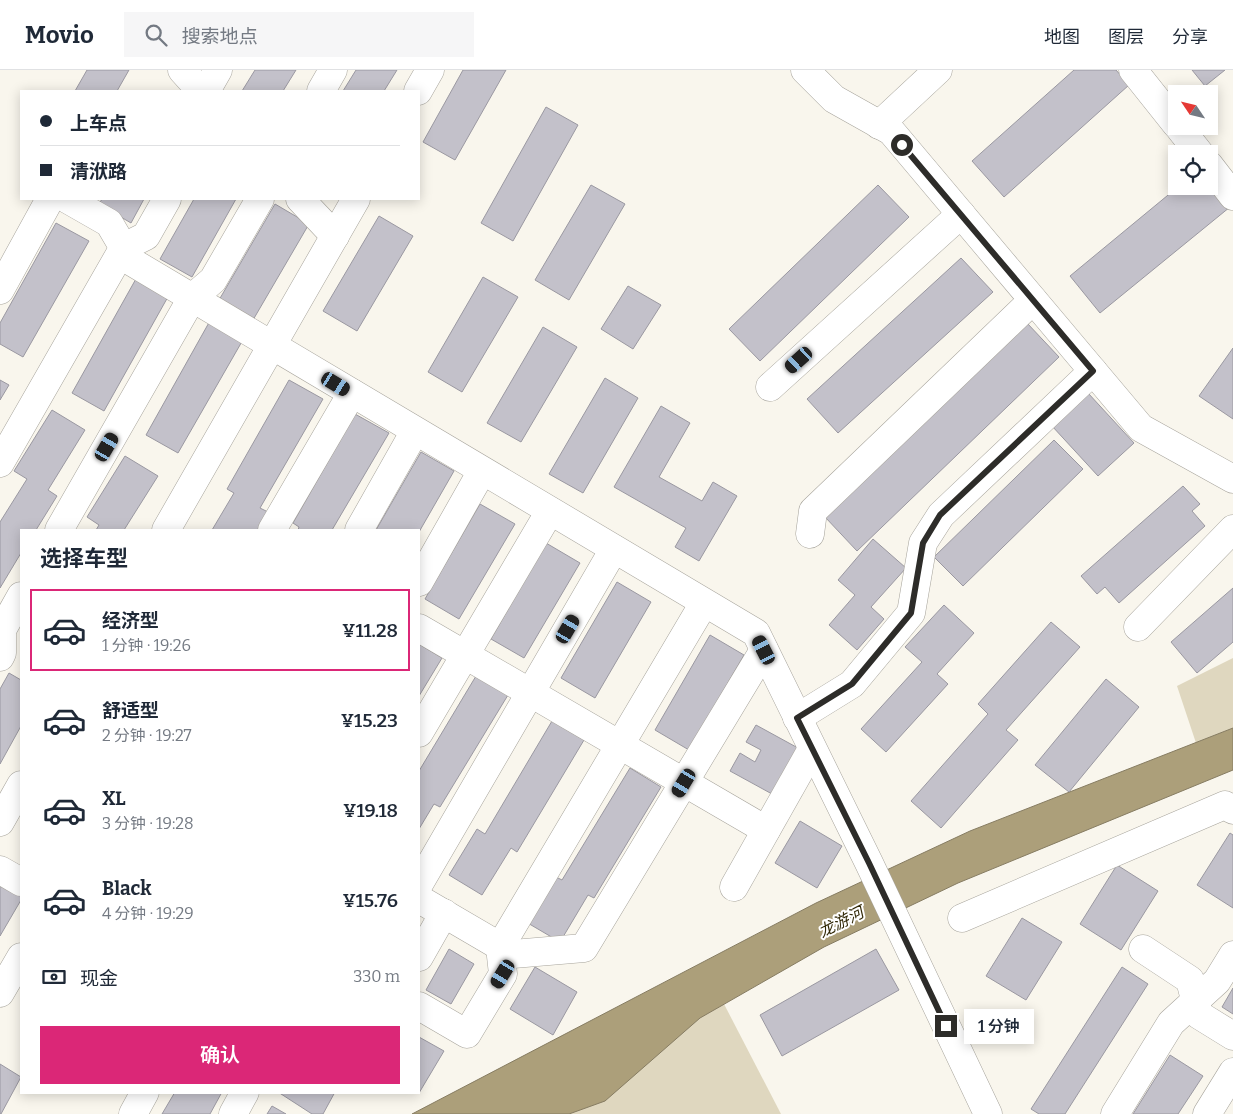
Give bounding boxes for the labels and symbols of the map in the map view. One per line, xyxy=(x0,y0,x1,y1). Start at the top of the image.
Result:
north arrow xyxy=(1168,85,1218,135)
route start xyxy=(891,134,913,156)
car xyxy=(782,344,815,376)
car xyxy=(319,370,352,398)
car xyxy=(93,430,120,464)
car xyxy=(554,612,581,646)
car xyxy=(750,633,777,667)
car xyxy=(669,766,698,800)
water label: 龙游河 xyxy=(815,901,869,941)
car xyxy=(488,957,517,991)
callout: 1 分钟 xyxy=(964,1008,1034,1044)
route end xyxy=(935,1015,957,1037)

